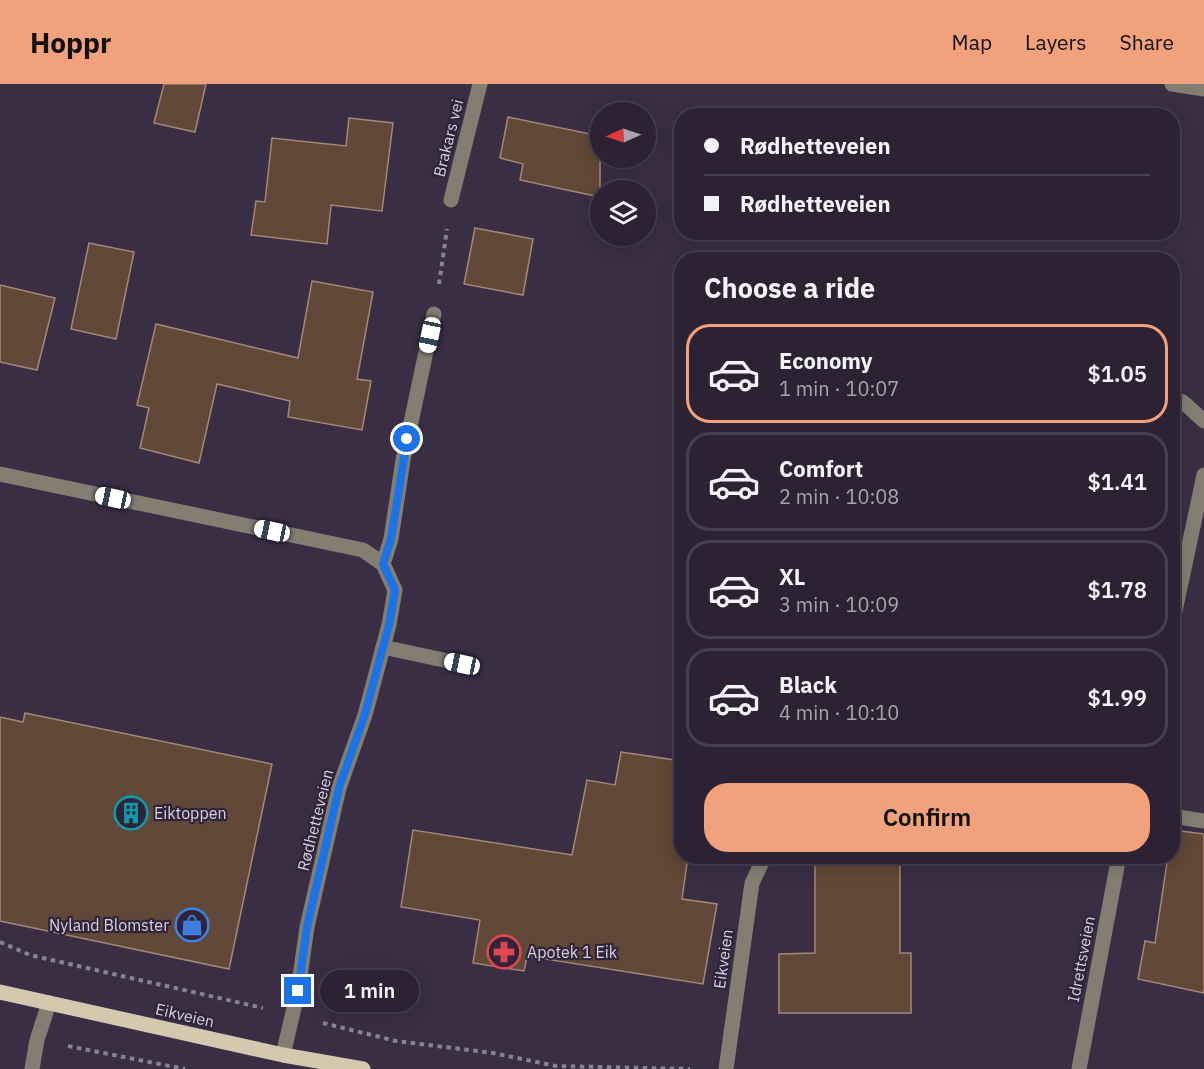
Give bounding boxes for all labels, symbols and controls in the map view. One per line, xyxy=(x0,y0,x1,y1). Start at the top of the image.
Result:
text: Hoppr xyxy=(30,24,111,61)
text: Map xyxy=(952,28,992,56)
text: Layers xyxy=(1025,28,1087,56)
text: Share xyxy=(1120,28,1174,56)
street label: Brakars vei xyxy=(429,97,467,179)
north arrow xyxy=(590,102,656,168)
map controls xyxy=(590,102,656,246)
text: Rødhetteveien xyxy=(740,131,891,160)
button: layers xyxy=(590,180,656,246)
text: Rødhetteveien xyxy=(740,189,891,218)
text: Choose a ride xyxy=(704,270,875,305)
car xyxy=(417,316,443,354)
text: Economy xyxy=(779,346,873,375)
icon: car xyxy=(707,347,761,401)
text: $1.05 xyxy=(1088,359,1147,388)
text: 1 min · 10:07 xyxy=(779,375,899,402)
route start xyxy=(393,425,420,452)
text: Comfort xyxy=(779,454,863,483)
icon: car xyxy=(707,455,761,509)
text: $1.41 xyxy=(1088,467,1147,496)
text: 2 min · 10:08 xyxy=(779,483,899,510)
car xyxy=(94,485,132,511)
car xyxy=(253,518,291,544)
text: XL xyxy=(779,562,805,591)
icon: car xyxy=(707,563,761,617)
text: $1.78 xyxy=(1088,575,1147,604)
text: 3 min · 10:09 xyxy=(779,591,899,618)
car xyxy=(443,651,481,677)
text: Black xyxy=(779,670,837,699)
icon: car xyxy=(707,671,761,725)
text: $1.99 xyxy=(1088,683,1147,712)
text: 4 min · 10:10 xyxy=(779,699,899,726)
street label: Rødhetteveien xyxy=(293,767,337,873)
button: Confirm xyxy=(704,783,1150,852)
building icon: Eiktoppen xyxy=(113,795,149,831)
place label: Eiktoppen xyxy=(154,803,227,823)
shop icon: Nyland Blomster xyxy=(174,907,210,943)
street label: Idrettsveien xyxy=(1063,914,1099,1004)
place label: Nyland Blomster xyxy=(49,915,169,935)
street label: Eikveien xyxy=(709,928,737,990)
pharmacy icon: Apotek 1 Eik xyxy=(486,934,522,970)
place label: Apotek 1 Eik xyxy=(527,942,618,962)
callout: 1 min xyxy=(319,970,418,1012)
route end xyxy=(284,977,311,1004)
text: 1 min xyxy=(344,977,395,1004)
street label: Eikveien xyxy=(154,999,216,1031)

